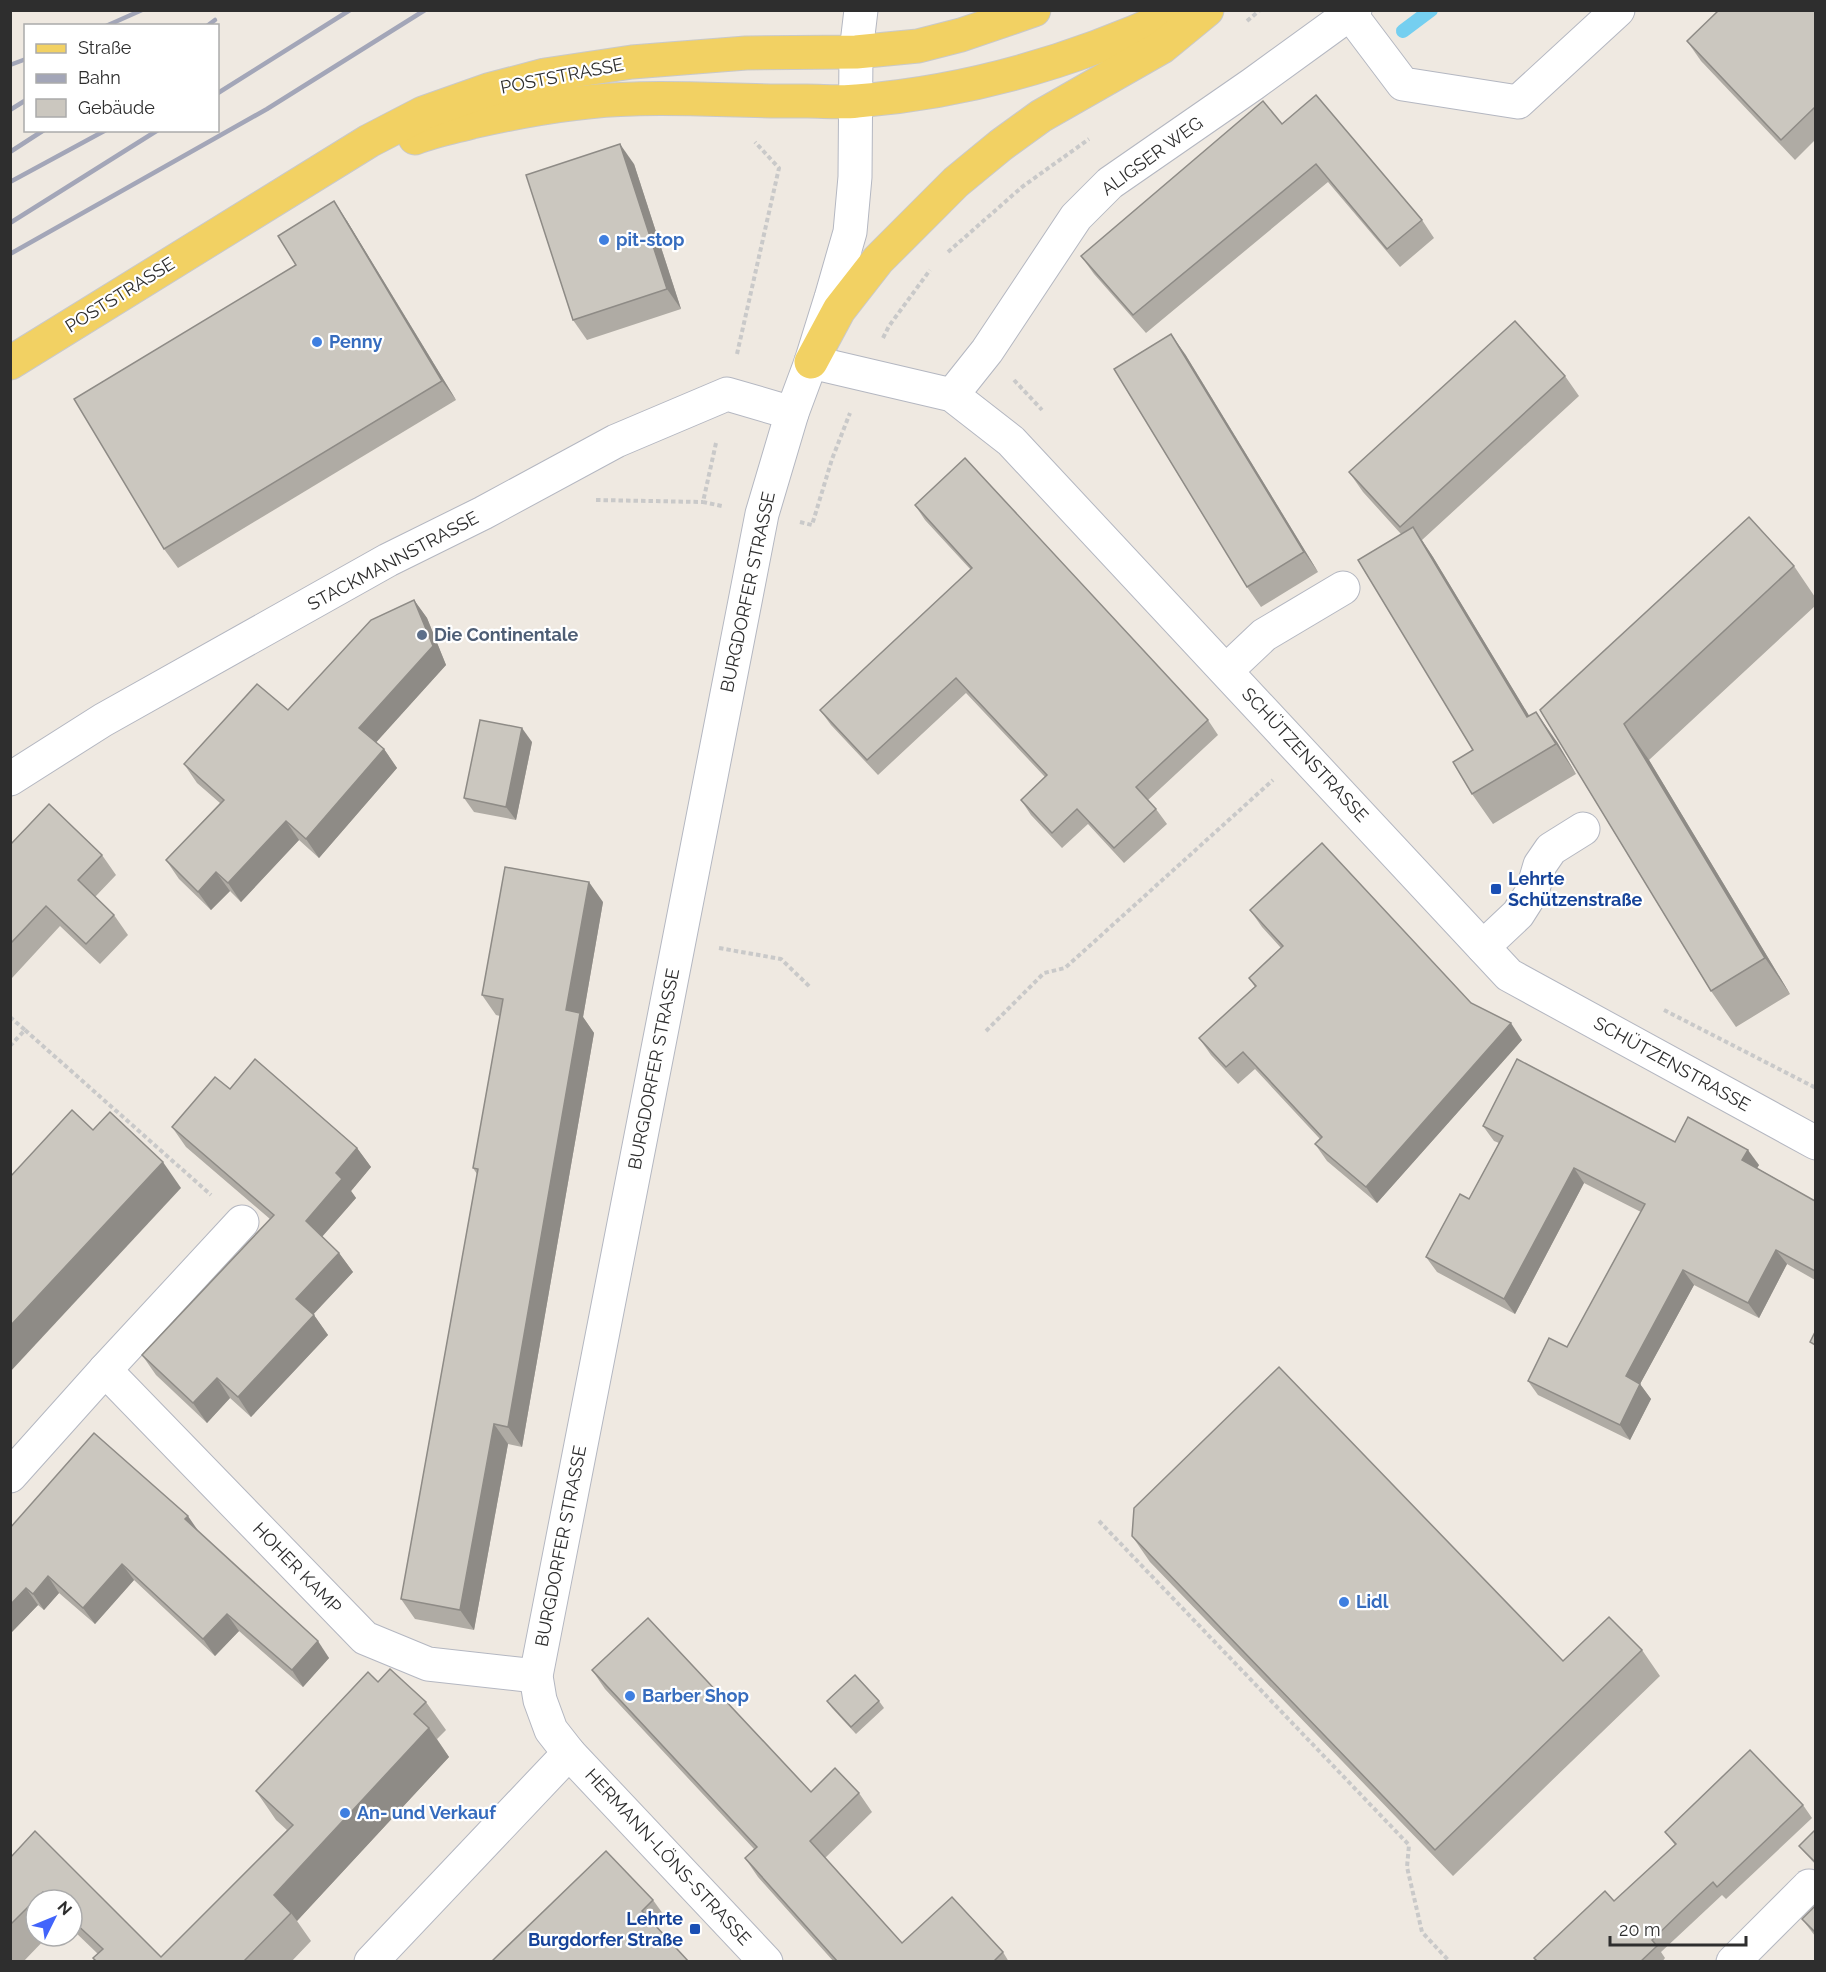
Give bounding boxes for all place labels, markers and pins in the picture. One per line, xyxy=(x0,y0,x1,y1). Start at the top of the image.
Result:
place label: pit-stop xyxy=(616,229,684,250)
marker: pit-stop xyxy=(597,233,611,247)
place label: Penny xyxy=(329,331,382,352)
marker: Penny xyxy=(310,335,324,349)
place label: Die Continentale xyxy=(434,624,579,645)
marker: Die Continentale xyxy=(415,628,429,642)
place label: Lehrte Schützenstraße xyxy=(1508,868,1642,910)
marker: Lehrte Schützenstraße xyxy=(1489,882,1503,896)
place label: Lidl xyxy=(1356,1591,1389,1612)
marker: Lidl xyxy=(1337,1595,1351,1609)
place label: Barber Shop xyxy=(642,1685,749,1706)
marker: Barber Shop xyxy=(623,1689,637,1703)
place label: An- und Verkauf xyxy=(357,1802,497,1823)
marker: An- und Verkauf xyxy=(338,1806,352,1820)
place label: Lehrte Burgdorfer Straße xyxy=(528,1908,683,1950)
marker: Lehrte Burgdorfer Straße xyxy=(688,1922,702,1936)

